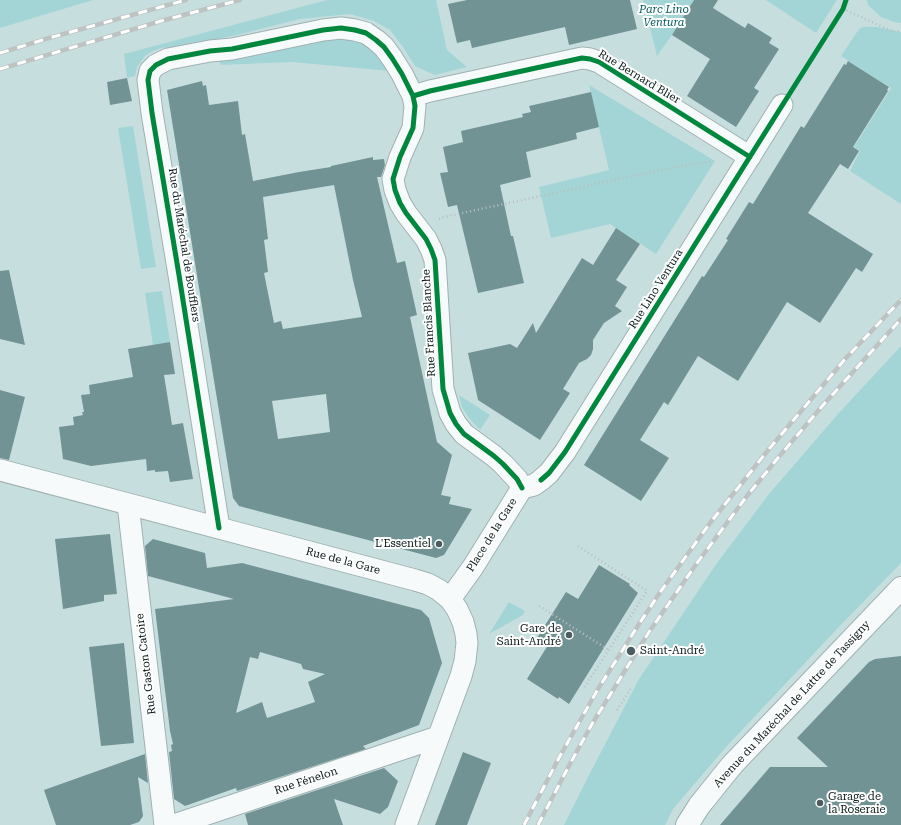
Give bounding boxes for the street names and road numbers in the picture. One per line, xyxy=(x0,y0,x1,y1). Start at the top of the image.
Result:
street label: Rue Bernard Blier xyxy=(596,47,682,107)
street label: Rue du Maréchal de Boufflers xyxy=(165,167,203,323)
street label: Rue Lino Ventura xyxy=(626,247,686,331)
street label: Rue Francis Blanche xyxy=(420,269,438,377)
street label: Place de la Gare xyxy=(464,496,520,574)
street label: Rue de la Gare xyxy=(304,545,382,577)
street label: Rue Gaston Catoire xyxy=(133,613,159,715)
street label: Avenue du Maréchal de Lattre de Tassigny xyxy=(711,618,873,790)
street label: Rue Fénelon xyxy=(273,765,339,797)

